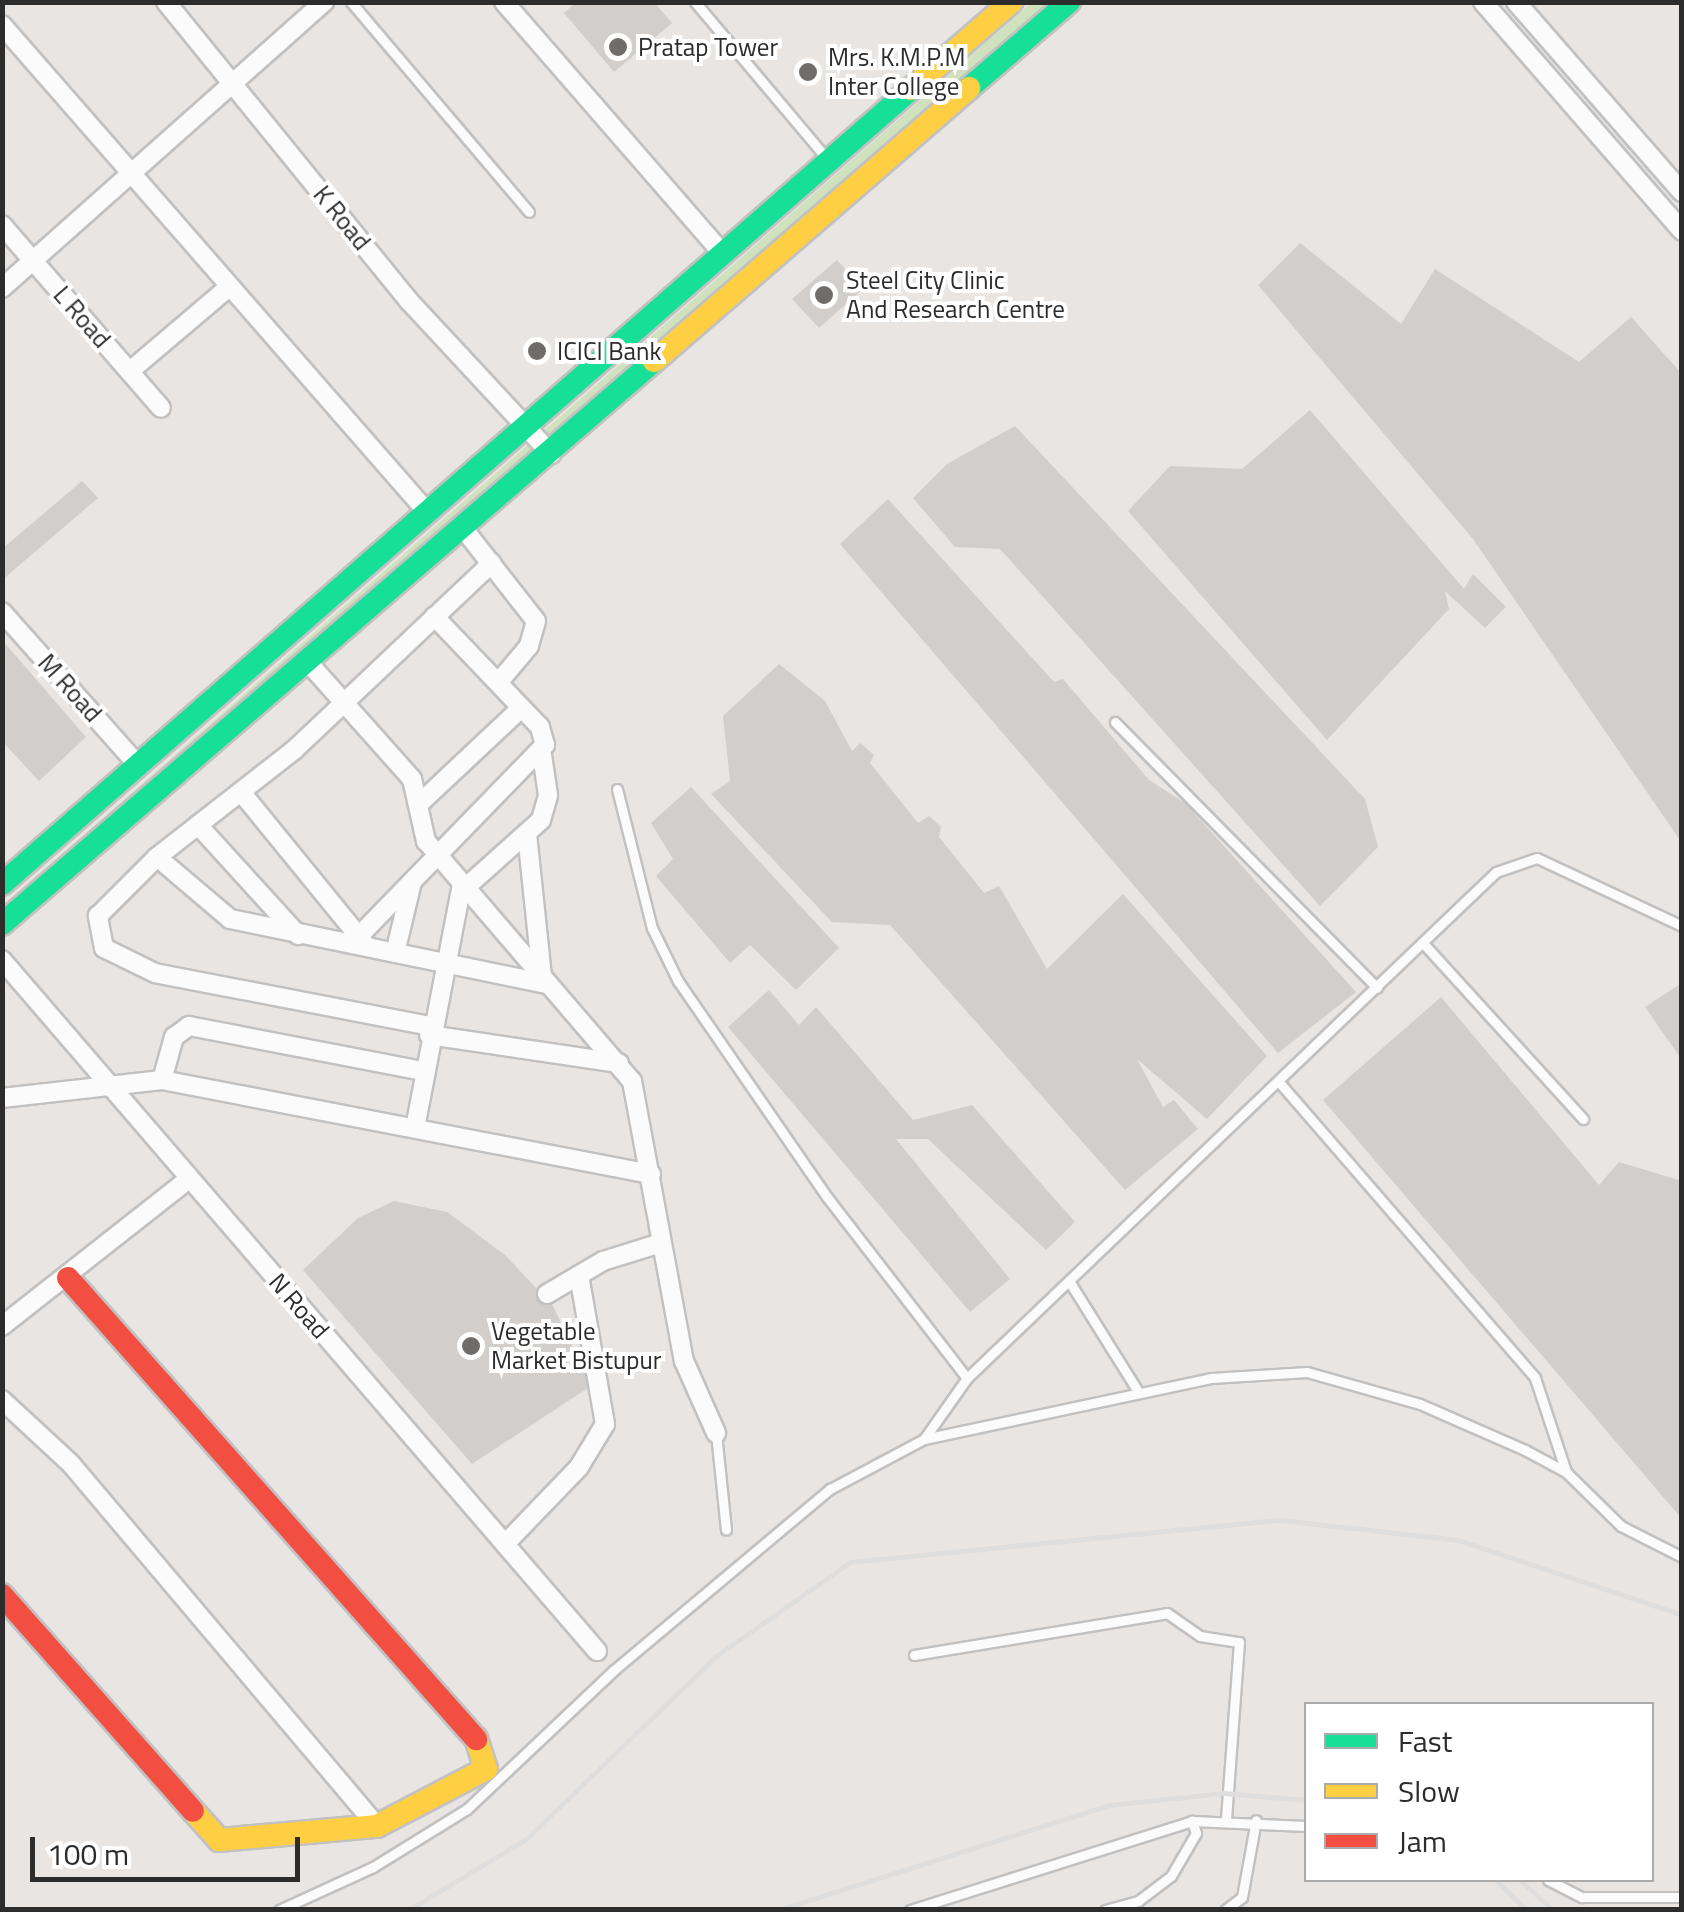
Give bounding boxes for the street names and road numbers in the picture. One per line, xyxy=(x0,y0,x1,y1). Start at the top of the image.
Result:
street label: K Road xyxy=(307,180,377,256)
street label: L Road xyxy=(47,280,117,354)
street label: M Road xyxy=(32,648,108,728)
street label: N Road xyxy=(263,1267,335,1345)

